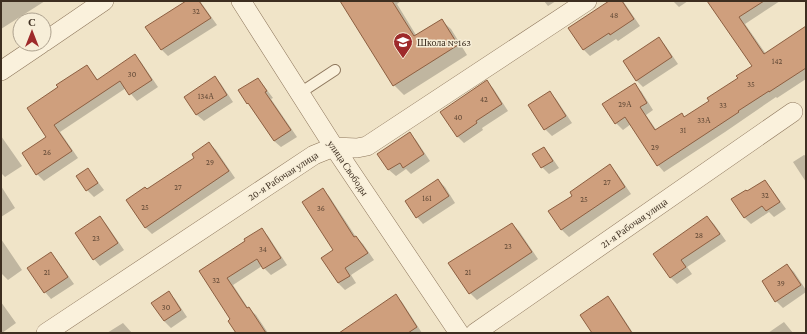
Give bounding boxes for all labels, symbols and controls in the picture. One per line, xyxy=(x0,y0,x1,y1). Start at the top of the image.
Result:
house number: 32 xyxy=(192,7,200,16)
house number: 48 xyxy=(610,11,618,20)
north arrow xyxy=(12,12,52,52)
text: С xyxy=(28,16,36,28)
school or university icon: Школа №163 xyxy=(392,31,414,59)
place label: Школа №163 xyxy=(417,37,471,48)
house number: 142 xyxy=(772,57,782,66)
house number: 30 xyxy=(128,70,137,79)
house number: 35 xyxy=(747,80,755,89)
house number: 134А xyxy=(198,92,214,101)
house number: 42 xyxy=(480,95,488,104)
house number: 29А xyxy=(618,100,632,109)
house number: 33 xyxy=(719,101,727,110)
house number: 40 xyxy=(454,113,463,122)
house number: 33А xyxy=(697,116,711,125)
house number: 31 xyxy=(680,126,687,135)
street label: улица Свободы xyxy=(325,138,371,198)
house number: 29 xyxy=(651,143,659,152)
house number: 26 xyxy=(43,148,51,157)
street label: 20-я Рабочая улица xyxy=(246,149,320,203)
house number: 29 xyxy=(206,158,214,167)
house number: 27 xyxy=(603,178,611,187)
house number: 27 xyxy=(174,183,182,192)
house number: 32 xyxy=(761,191,769,200)
house number: 161 xyxy=(422,194,432,203)
house number: 25 xyxy=(580,195,588,204)
street label: 21-я Рабочая улица xyxy=(599,196,670,250)
house number: 25 xyxy=(141,203,149,212)
house number: 36 xyxy=(317,204,325,213)
house number: 28 xyxy=(695,231,703,240)
house number: 23 xyxy=(92,234,100,243)
house number: 23 xyxy=(504,242,512,251)
house number: 34 xyxy=(259,245,267,254)
house number: 21 xyxy=(44,268,51,277)
house number: 21 xyxy=(465,268,472,277)
house number: 32 xyxy=(212,276,220,285)
house number: 39 xyxy=(777,279,785,288)
house number: 30 xyxy=(162,303,171,312)

